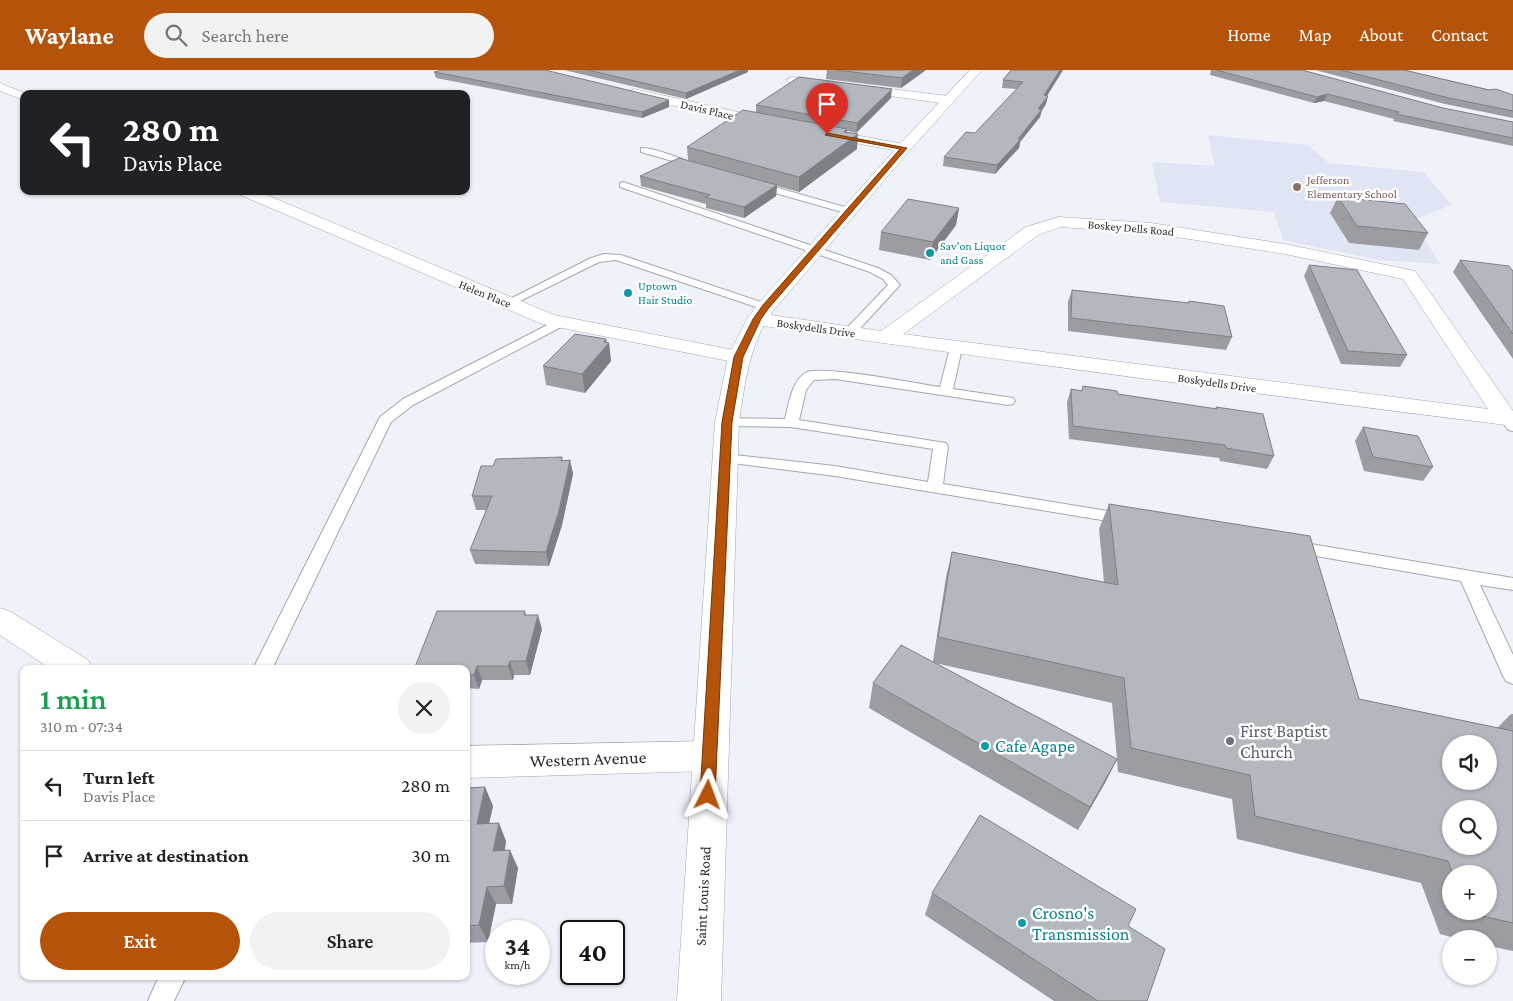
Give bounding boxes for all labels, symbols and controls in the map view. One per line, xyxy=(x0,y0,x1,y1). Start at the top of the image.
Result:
search box xyxy=(144,13,494,58)
icon: search xyxy=(162,21,190,49)
text: Waylane xyxy=(25,22,114,49)
text: Search here xyxy=(202,25,289,46)
text: Home xyxy=(1228,25,1271,45)
text: Map xyxy=(1299,25,1331,45)
text: About xyxy=(1359,25,1403,45)
text: Contact xyxy=(1431,25,1488,45)
pin xyxy=(806,83,848,134)
icon: arrive xyxy=(813,90,841,118)
street label: Davis Place xyxy=(679,97,735,123)
icon: left xyxy=(40,110,105,175)
text: 280 m xyxy=(123,110,219,149)
text: Davis Place xyxy=(123,151,222,176)
place label: Jefferson Elementary School xyxy=(1306,173,1397,201)
marker: Jefferson Elementary School xyxy=(1291,181,1303,193)
street label: Boskey Dells Road xyxy=(1087,217,1176,239)
place label: Sav'on Liquor and Gass xyxy=(940,239,1007,267)
marker: Sav'on Liquor and Gass xyxy=(924,247,936,259)
street label: Helen Place xyxy=(457,277,513,311)
place label: Uptown Hair Studio xyxy=(638,279,692,307)
marker: Uptown Hair Studio xyxy=(622,287,634,299)
street label: Boskydells Drive xyxy=(776,316,856,340)
street label: Boskydells Drive xyxy=(1177,371,1257,395)
text: 1 min xyxy=(40,682,107,715)
button: close xyxy=(398,682,450,734)
text: 310 m · 07:34 xyxy=(40,718,123,735)
place label: First Baptist Church xyxy=(1240,721,1329,762)
marker: First Baptist Church xyxy=(1224,735,1236,747)
map controls xyxy=(1442,735,1497,985)
button: sound xyxy=(1442,735,1497,790)
place label: Cafe Agape xyxy=(995,736,1075,756)
marker: Cafe Agape xyxy=(979,740,991,752)
street label: Western Avenue xyxy=(529,747,647,771)
text: Turn left xyxy=(83,767,155,788)
position arrow xyxy=(681,768,733,820)
icon: left xyxy=(40,772,68,800)
text: 280 m xyxy=(401,775,450,796)
text: Davis Place xyxy=(83,788,155,805)
button: search xyxy=(1442,800,1497,855)
icon: arrive xyxy=(40,842,68,870)
text: Arrive at destination xyxy=(83,845,249,866)
text: 30 m xyxy=(411,845,450,866)
street label: Saint Louis Road xyxy=(692,846,714,946)
button: + xyxy=(1442,865,1497,920)
place label: Crosno's Transmission xyxy=(1032,903,1130,944)
button: Exit xyxy=(40,912,240,970)
button: Share xyxy=(250,912,450,970)
marker: Crosno's Transmission xyxy=(1016,917,1028,929)
speed limit sign: 40 xyxy=(560,920,625,985)
button: − xyxy=(1442,930,1497,985)
text: 34 xyxy=(505,933,530,960)
text: km/h xyxy=(505,958,530,972)

